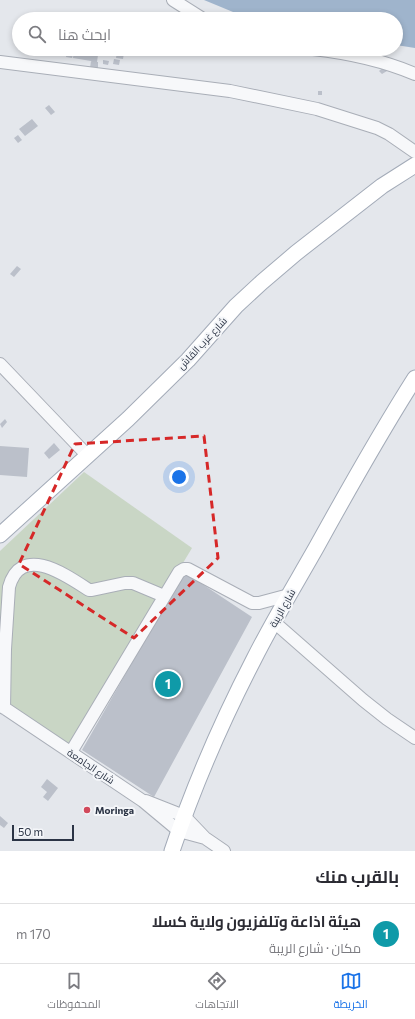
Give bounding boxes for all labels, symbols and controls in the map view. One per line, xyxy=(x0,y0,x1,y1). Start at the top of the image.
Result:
search box xyxy=(12,12,403,56)
icon: search xyxy=(26,23,48,45)
text: ابحث هنا xyxy=(58,25,111,43)
street label: شارع غرب القاش xyxy=(175,314,230,372)
your location xyxy=(169,467,189,487)
street label: شارع الريبة xyxy=(267,587,298,630)
pin: 1 xyxy=(155,669,181,699)
street label: شارع الجامعة xyxy=(65,746,117,787)
place label: Moringa xyxy=(95,804,134,816)
marker: Moringa xyxy=(82,805,92,815)
scale bar xyxy=(12,823,74,842)
text: 50 m xyxy=(18,825,43,838)
text: بالقرب منك xyxy=(316,866,399,887)
text: هيئة اذاعة وتلفزيون ولاية كسلا xyxy=(152,912,361,930)
text: 170 m xyxy=(16,926,51,942)
text: 1 xyxy=(383,926,389,942)
text: مكان · شارع الريبة xyxy=(269,940,361,956)
tab: المحفوظات xyxy=(47,970,101,1014)
tab: الاتجاهات xyxy=(195,970,239,1014)
tab: الخريطة xyxy=(333,970,368,1014)

